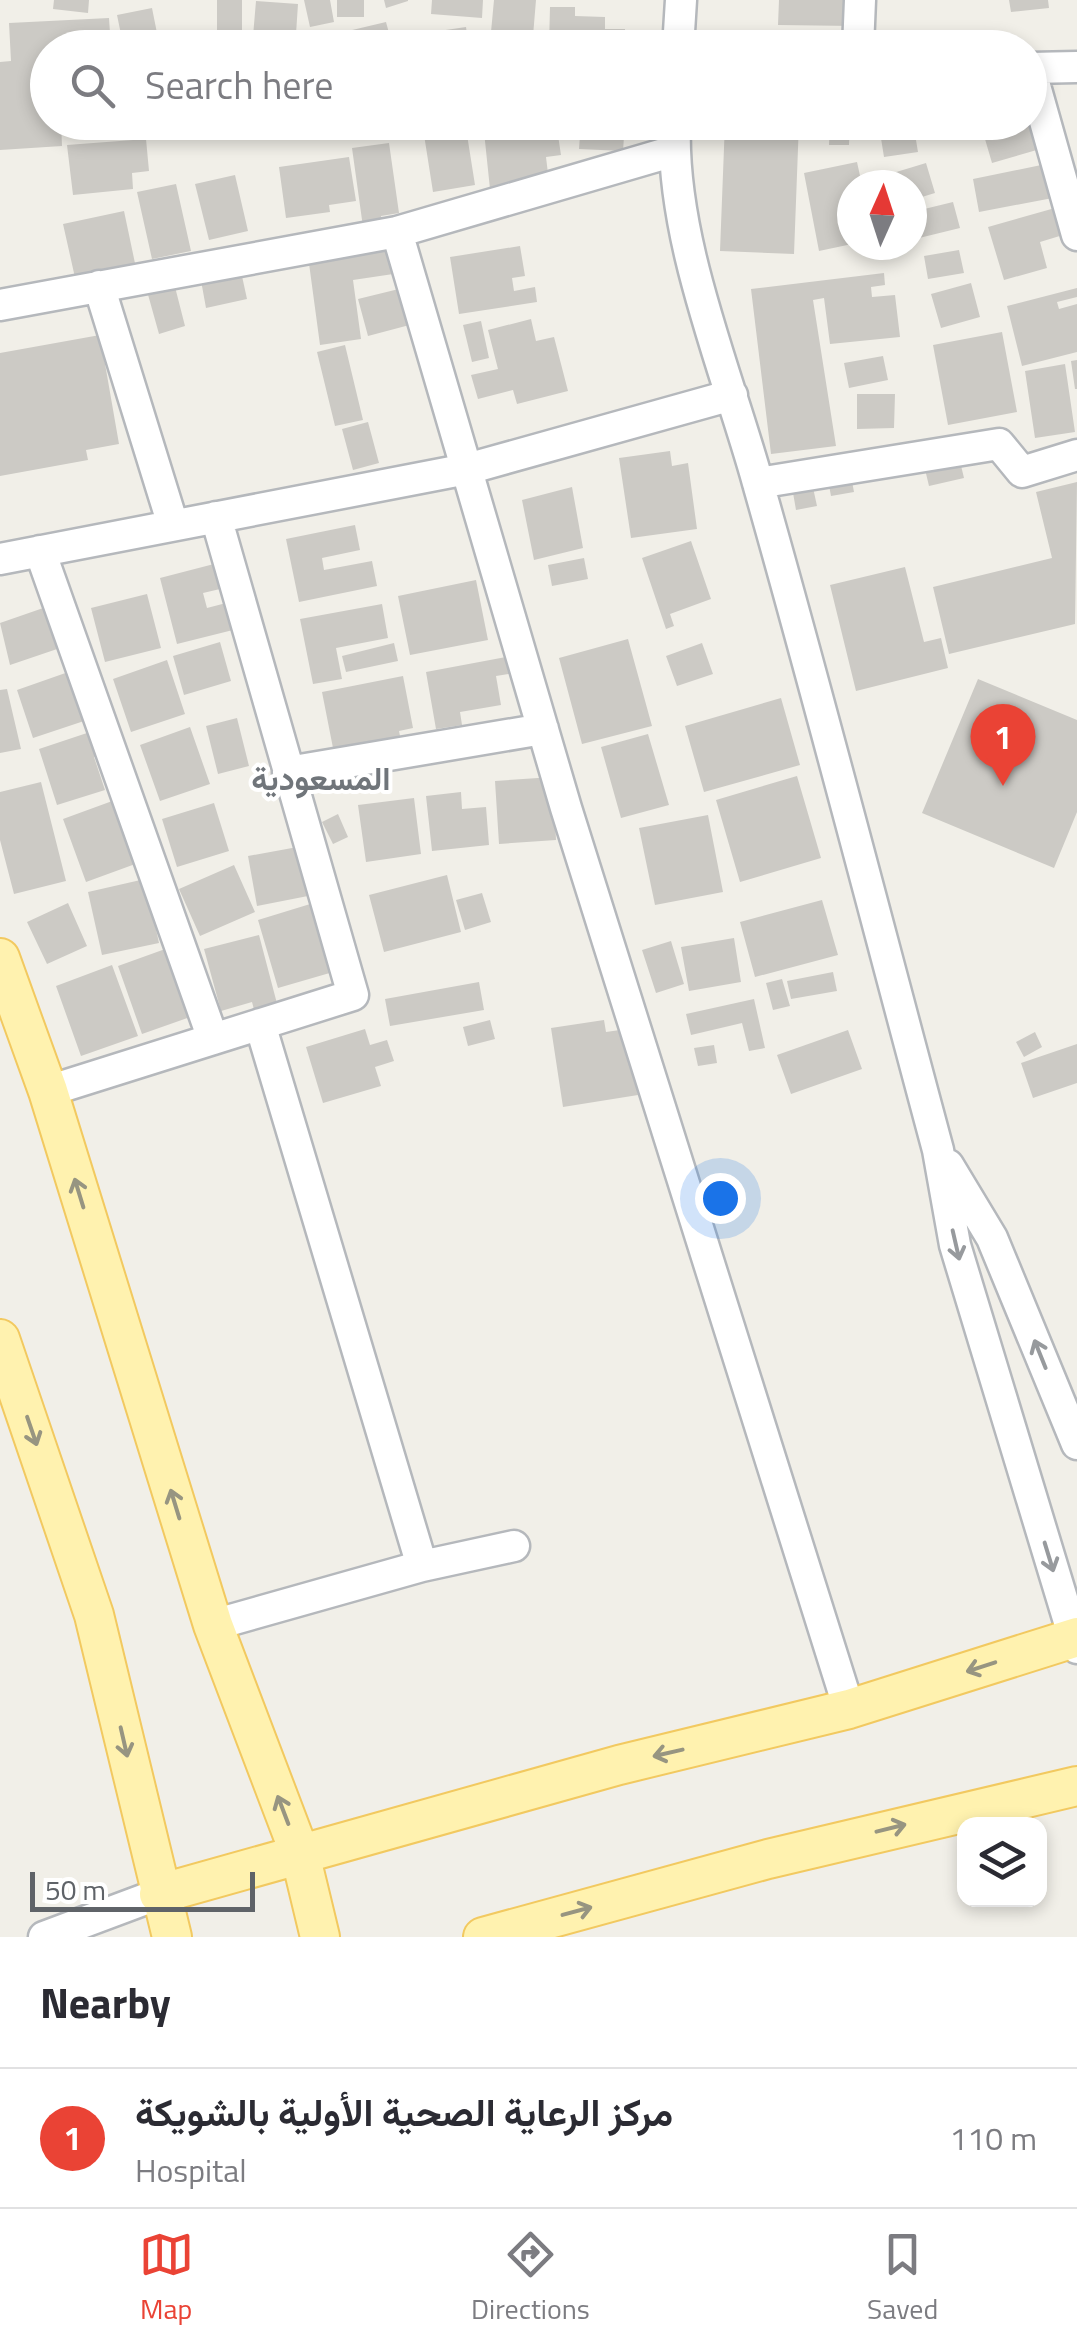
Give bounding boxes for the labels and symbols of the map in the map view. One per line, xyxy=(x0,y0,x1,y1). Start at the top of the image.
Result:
north arrow xyxy=(837,170,927,260)
pin: 1 xyxy=(970,704,1036,786)
district label: المسعودية xyxy=(251,754,391,802)
your location xyxy=(695,1173,746,1224)
one-way arrow xyxy=(69,1178,87,1209)
one-way arrow xyxy=(948,1228,966,1260)
one-way arrow xyxy=(1030,1339,1048,1370)
one-way arrow xyxy=(24,1415,42,1447)
one-way arrow xyxy=(165,1488,183,1520)
one-way arrow xyxy=(1041,1540,1059,1572)
one-way arrow xyxy=(966,1660,997,1678)
one-way arrow xyxy=(116,1725,134,1757)
one-way arrow xyxy=(653,1745,685,1763)
one-way arrow xyxy=(273,1795,291,1826)
one-way arrow xyxy=(874,1818,906,1836)
scale bar xyxy=(30,1867,255,1912)
one-way arrow xyxy=(561,1901,592,1920)

